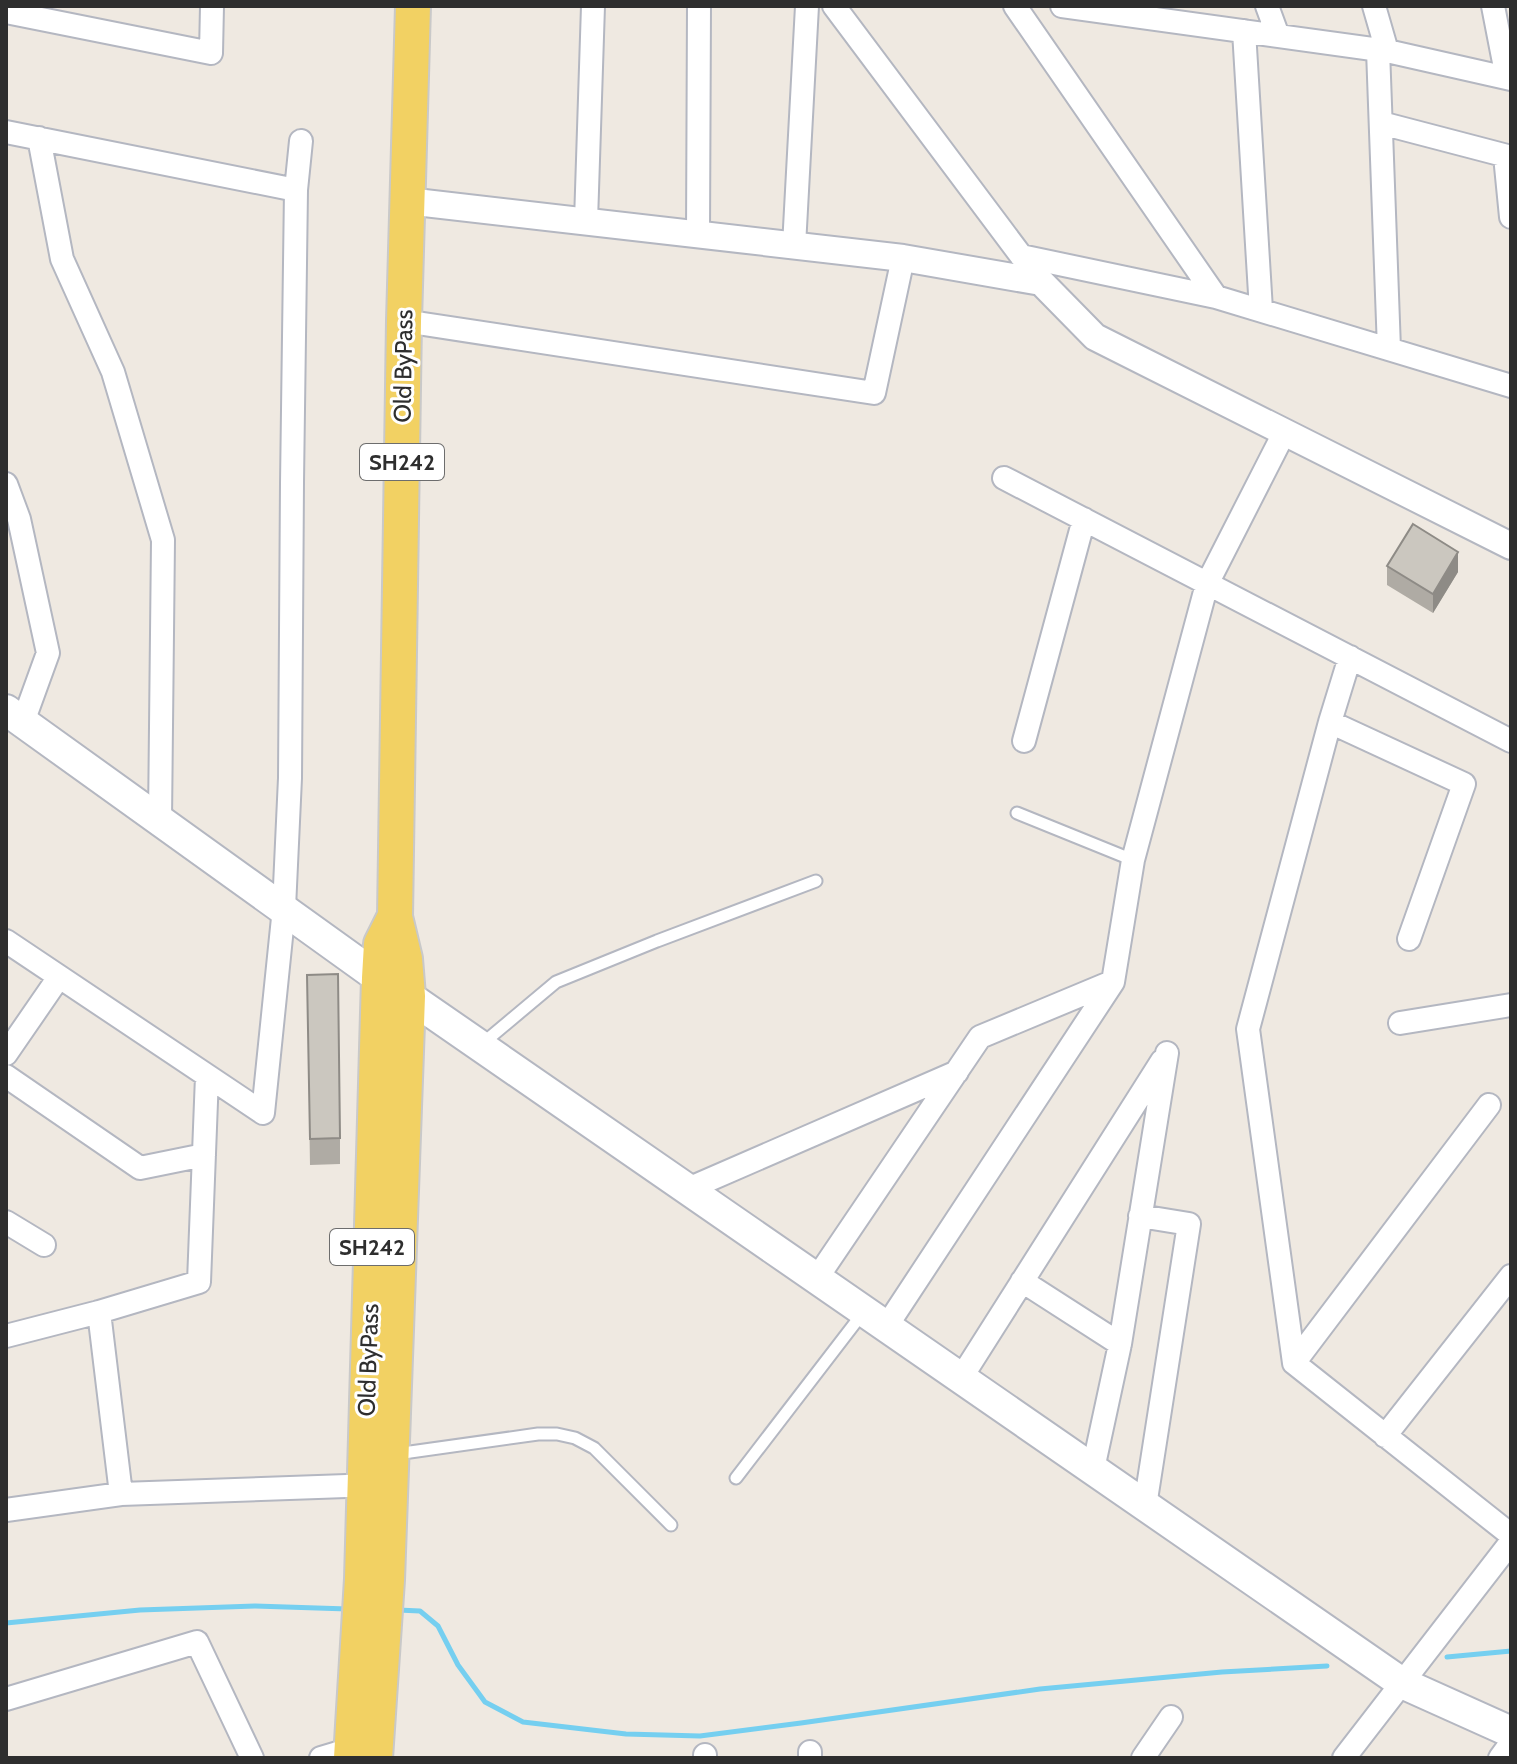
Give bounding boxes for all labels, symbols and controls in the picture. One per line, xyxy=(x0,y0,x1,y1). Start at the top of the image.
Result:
street label: Old ByPass xyxy=(388,309,418,423)
road number: SH242 xyxy=(360,444,444,480)
road number: SH242 xyxy=(330,1229,414,1265)
street label: Old ByPass xyxy=(352,1303,384,1417)

